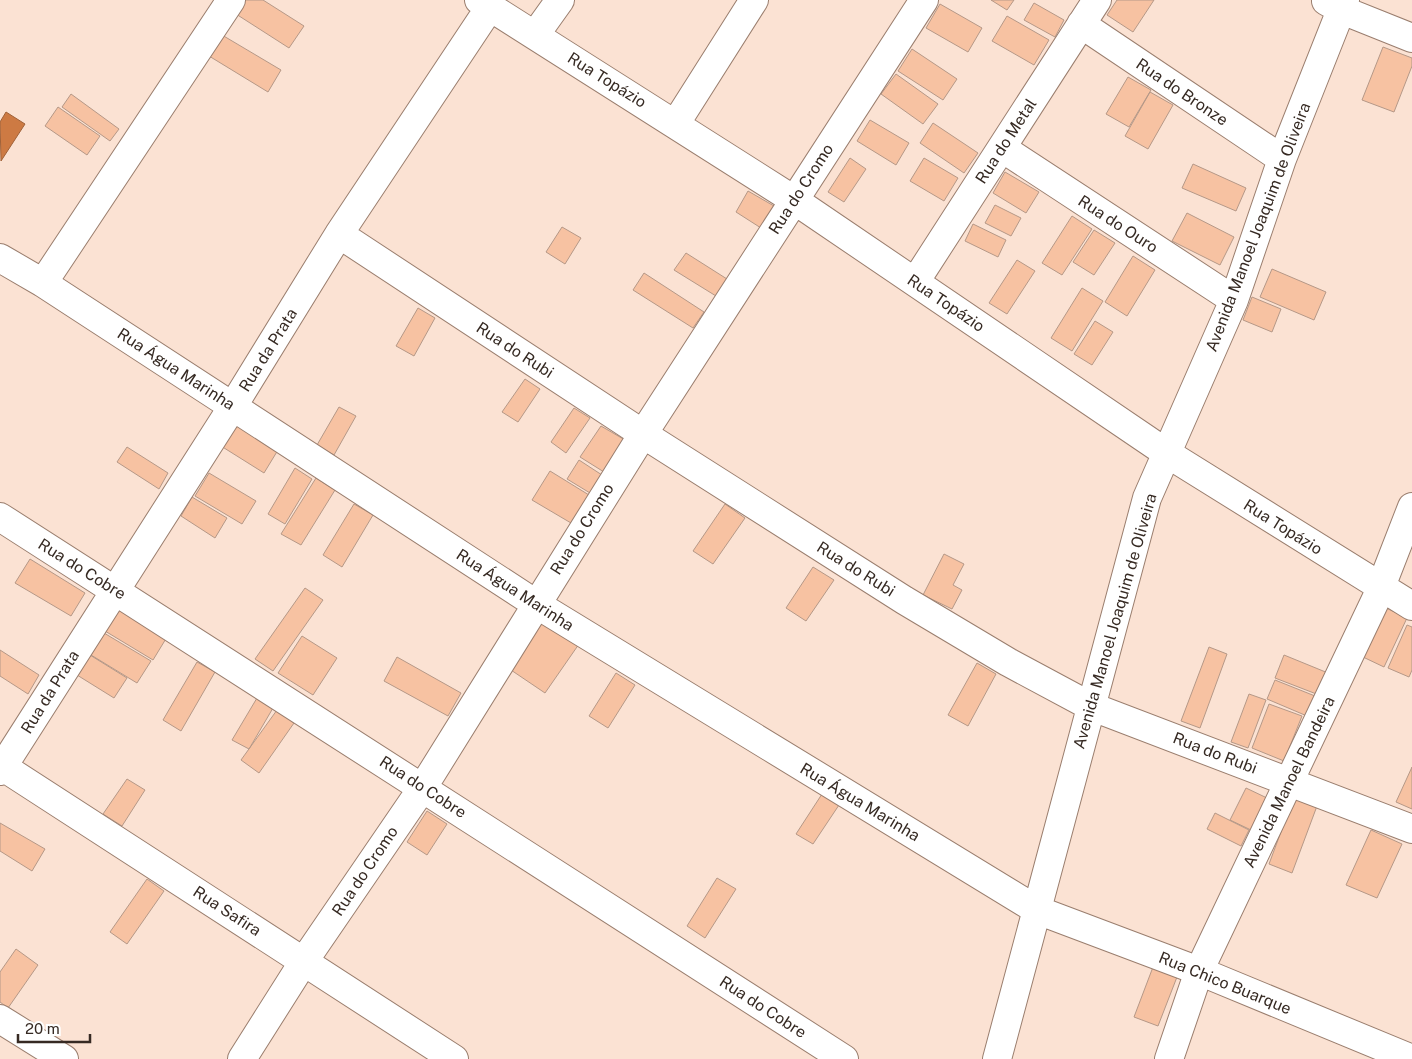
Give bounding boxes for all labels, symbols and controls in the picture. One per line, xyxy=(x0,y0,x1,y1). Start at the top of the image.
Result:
street label: Rua Topázio xyxy=(564,48,650,112)
street label: Rua do Bronze xyxy=(1132,54,1232,130)
street label: Rua do Metal xyxy=(971,95,1041,187)
street label: Avenida Manoel Joaquim de Oliveira xyxy=(1202,100,1314,354)
street label: Rua do Cromo xyxy=(765,140,837,238)
street label: Rua do Ouro xyxy=(1075,191,1161,257)
street label: Rua Topázio xyxy=(904,270,988,336)
street label: Rua da Prata xyxy=(235,305,301,395)
street label: Rua do Rubi xyxy=(473,318,557,382)
street label: Rua Água Marinha xyxy=(114,323,239,414)
street label: Rua do Cromo xyxy=(546,480,618,578)
street label: Avenida Manoel Joaquim de Oliveira xyxy=(1069,491,1161,751)
street label: Rua Topázio xyxy=(1240,495,1326,559)
street label: Rua do Cobre xyxy=(35,535,129,603)
street label: Rua do Rubi xyxy=(813,538,899,600)
street label: Rua Água Marinha xyxy=(453,544,578,635)
street label: Rua da Prata xyxy=(17,647,83,737)
street label: Avenida Manoel Bandeira xyxy=(1239,693,1339,871)
street label: Rua do Rubi xyxy=(1170,728,1260,778)
street label: Rua do Cobre xyxy=(376,752,470,822)
street label: Rua Água Marinha xyxy=(797,758,924,845)
street label: Rua do Cromo xyxy=(328,823,402,919)
street label: Rua Safira xyxy=(189,882,265,940)
street label: Rua Chico Buarque xyxy=(1156,948,1294,1018)
street label: Rua do Cobre xyxy=(716,972,810,1042)
scale bar xyxy=(18,1012,90,1044)
text: 20 m xyxy=(25,1020,60,1037)

